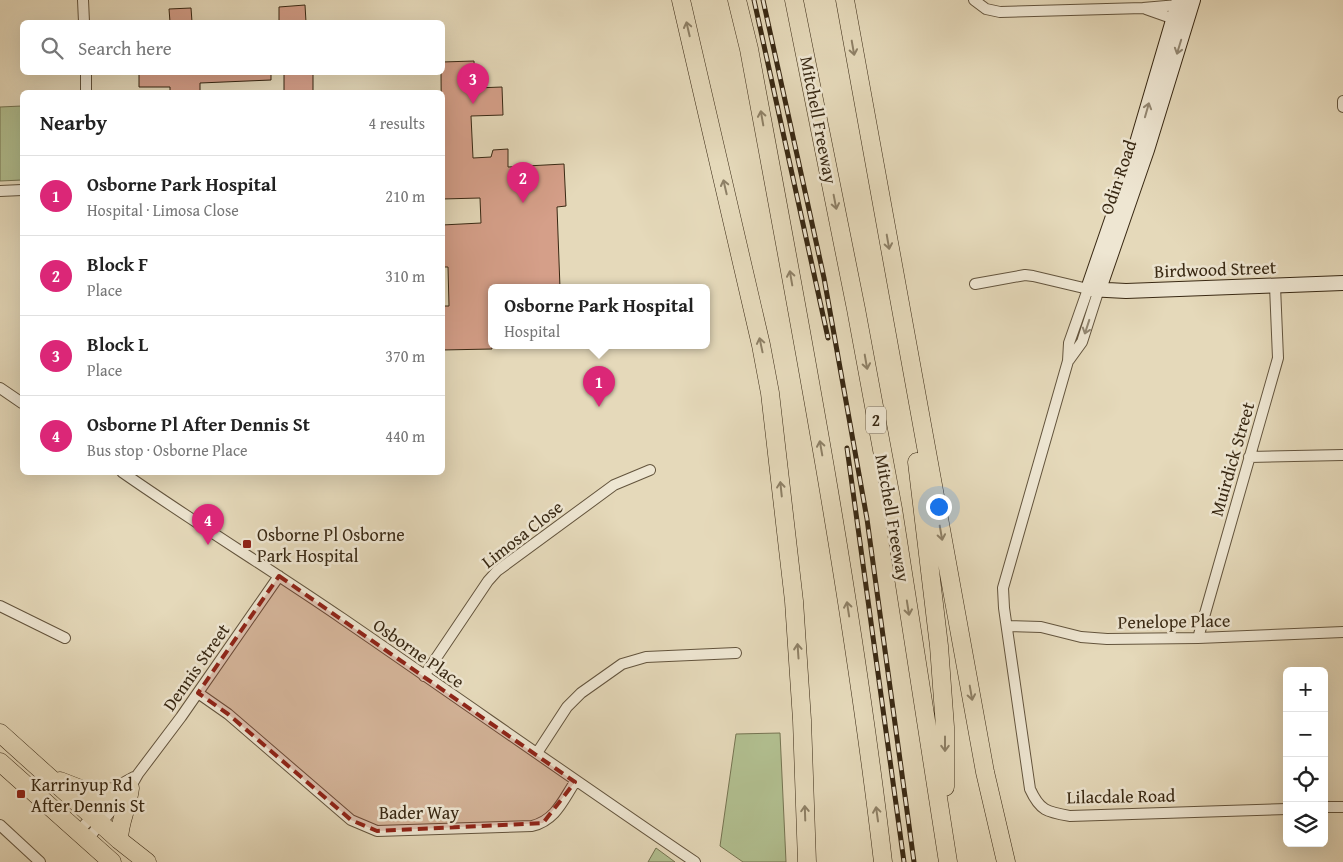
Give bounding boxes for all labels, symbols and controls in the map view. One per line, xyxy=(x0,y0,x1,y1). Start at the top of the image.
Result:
search box xyxy=(20,20,445,75)
one-way arrow xyxy=(683,21,692,37)
icon: search xyxy=(38,34,66,62)
text: Search here xyxy=(78,34,172,62)
one-way arrow xyxy=(1173,38,1183,54)
one-way arrow xyxy=(849,40,859,56)
street label: Mitchell Freeway xyxy=(793,54,845,186)
pin: 3 xyxy=(457,63,489,104)
one-way arrow xyxy=(1142,102,1152,118)
text: Nearby xyxy=(40,107,107,138)
text: 4 results xyxy=(368,111,425,135)
one-way arrow xyxy=(756,111,766,127)
street label: Odin Road xyxy=(1093,136,1143,218)
pin: 2 xyxy=(507,162,539,203)
text: Osborne Park Hospital xyxy=(87,170,277,198)
one-way arrow xyxy=(720,179,729,195)
text: 1 xyxy=(52,184,60,208)
text: 210 m xyxy=(385,184,425,208)
one-way arrow xyxy=(831,194,840,210)
text: Hospital · Limosa Close xyxy=(87,198,239,222)
one-way arrow xyxy=(884,234,894,250)
text: Block F xyxy=(87,250,148,278)
street label: Birdwood Street xyxy=(1154,253,1277,285)
text: 2 xyxy=(52,264,60,288)
text: 310 m xyxy=(385,264,425,288)
one-way arrow xyxy=(786,270,796,286)
text: Place xyxy=(87,278,122,302)
popup xyxy=(488,284,710,349)
text: Osborne Park Hospital xyxy=(504,291,694,319)
text: Hospital xyxy=(504,319,560,343)
one-way arrow xyxy=(1081,319,1091,335)
text: Block L xyxy=(87,330,148,358)
one-way arrow xyxy=(756,338,765,354)
text: 3 xyxy=(52,344,60,368)
text: 370 m xyxy=(385,344,425,368)
one-way arrow xyxy=(861,353,871,369)
text: Place xyxy=(87,358,122,382)
pin: 1 xyxy=(583,366,615,407)
street label: Muirdick Street xyxy=(1203,398,1261,519)
road number: 2 xyxy=(866,406,886,434)
text: Osborne Pl After Dennis St xyxy=(87,410,310,438)
text: 4 xyxy=(52,424,60,448)
text: 440 m xyxy=(385,424,425,448)
text: Bus stop · Osborne Place xyxy=(87,438,247,462)
one-way arrow xyxy=(816,441,826,457)
street label: Mitchell Freeway xyxy=(868,452,918,584)
one-way arrow xyxy=(776,482,786,498)
street label: Limosa Close xyxy=(475,494,569,574)
your location xyxy=(926,494,952,520)
pin: 4 xyxy=(192,504,224,545)
place label: Osborne Pl Osborne Park Hospital xyxy=(257,521,405,569)
one-way arrow xyxy=(937,524,947,540)
marker: Osborne Pl Osborne Park Hospital xyxy=(241,538,253,550)
one-way arrow xyxy=(904,600,914,616)
one-way arrow xyxy=(842,601,852,617)
street label: Penelope Place xyxy=(1117,607,1231,635)
street label: Osborne Place xyxy=(368,611,470,695)
street label: Dennis Street xyxy=(156,617,236,716)
one-way arrow xyxy=(794,643,803,659)
map controls xyxy=(1283,667,1328,847)
button: + xyxy=(1283,667,1328,712)
one-way arrow xyxy=(966,684,976,700)
button: − xyxy=(1283,712,1328,757)
one-way arrow xyxy=(940,736,950,752)
button: locate xyxy=(1283,757,1328,802)
place label: Karrinyup Rd After Dennis St xyxy=(31,771,145,819)
street label: Lilacdale Road xyxy=(1066,782,1176,810)
marker: Karrinyup Rd After Dennis St xyxy=(15,788,27,800)
street label: Bader Way xyxy=(379,799,459,826)
button: layers xyxy=(1283,802,1328,847)
one-way arrow xyxy=(800,806,810,822)
one-way arrow xyxy=(872,806,882,822)

